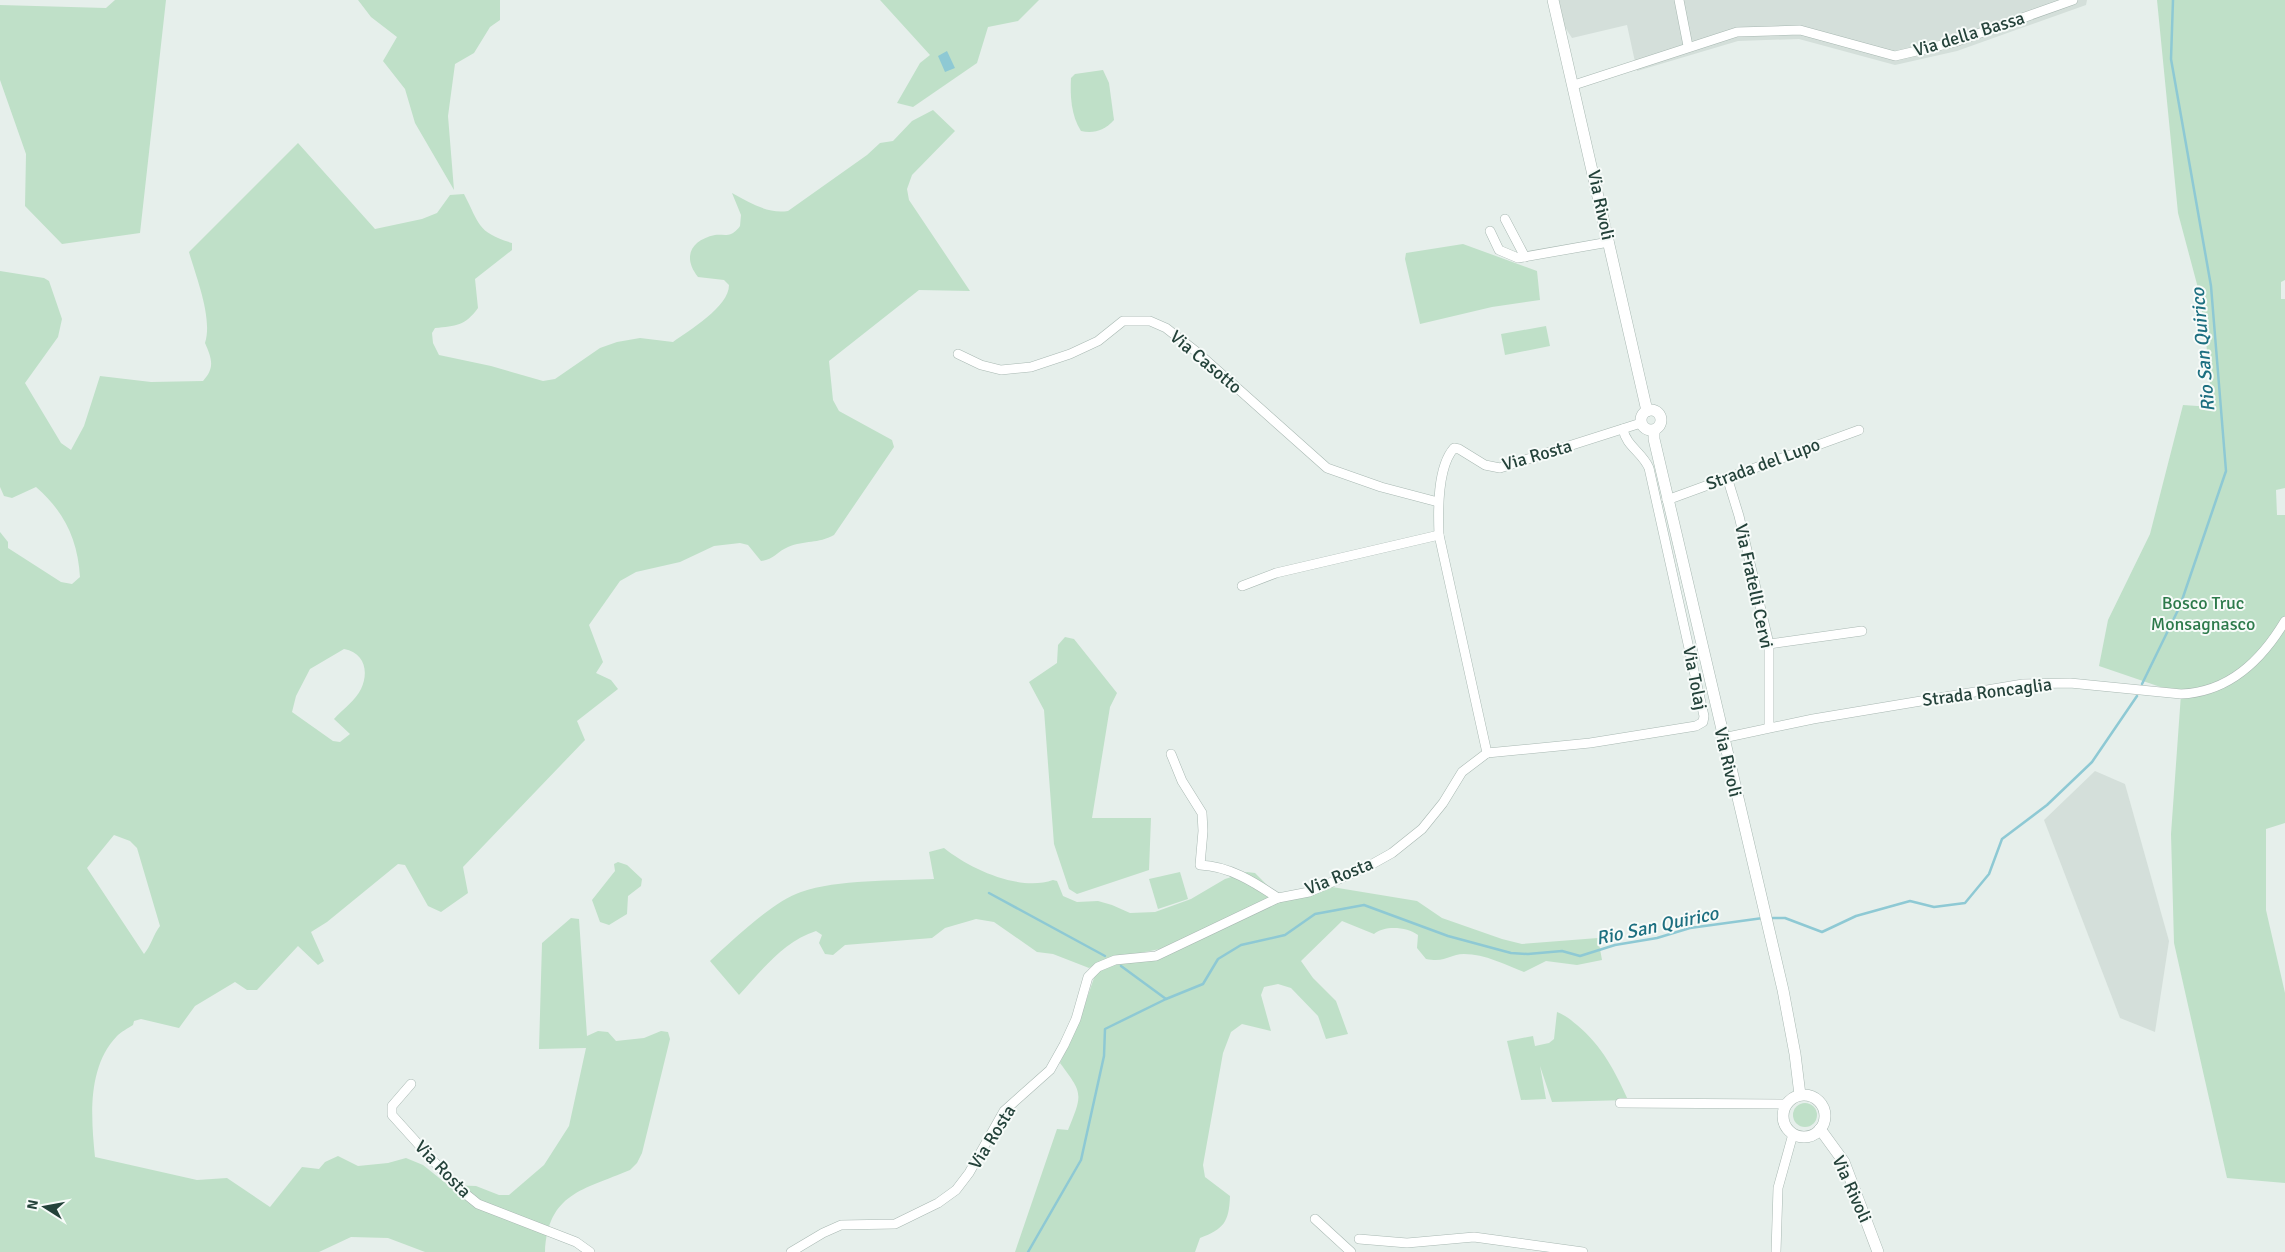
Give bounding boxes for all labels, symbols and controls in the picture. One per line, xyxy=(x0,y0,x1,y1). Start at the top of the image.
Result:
street label: Via della Bassa xyxy=(1911,7,2027,61)
street label: Via Rivoli xyxy=(1583,168,1619,242)
water label: Rio San Quirico xyxy=(2186,286,2220,413)
street label: Via Casotto xyxy=(1166,326,1246,398)
street label: Strada del Lupo xyxy=(1703,433,1823,495)
street label: Via Rosta xyxy=(1500,435,1574,475)
street label: Via Fratelli Cervi xyxy=(1730,522,1778,650)
park label: Bosco Truc Monsagnasco xyxy=(2151,592,2255,635)
street label: Via Tolaj xyxy=(1678,644,1712,712)
street label: Strada Roncaglia xyxy=(1921,673,2053,711)
street label: Via Rivoli xyxy=(1709,725,1747,799)
street label: Via Rosta xyxy=(1302,852,1376,900)
water label: Rio San Quirico xyxy=(1594,901,1722,951)
street label: Via Rosta xyxy=(964,1101,1020,1173)
street label: Via Rosta xyxy=(410,1136,476,1202)
street label: Via Rivoli xyxy=(1827,1152,1877,1226)
north arrow xyxy=(20,1182,70,1232)
text: N xyxy=(23,1198,42,1211)

